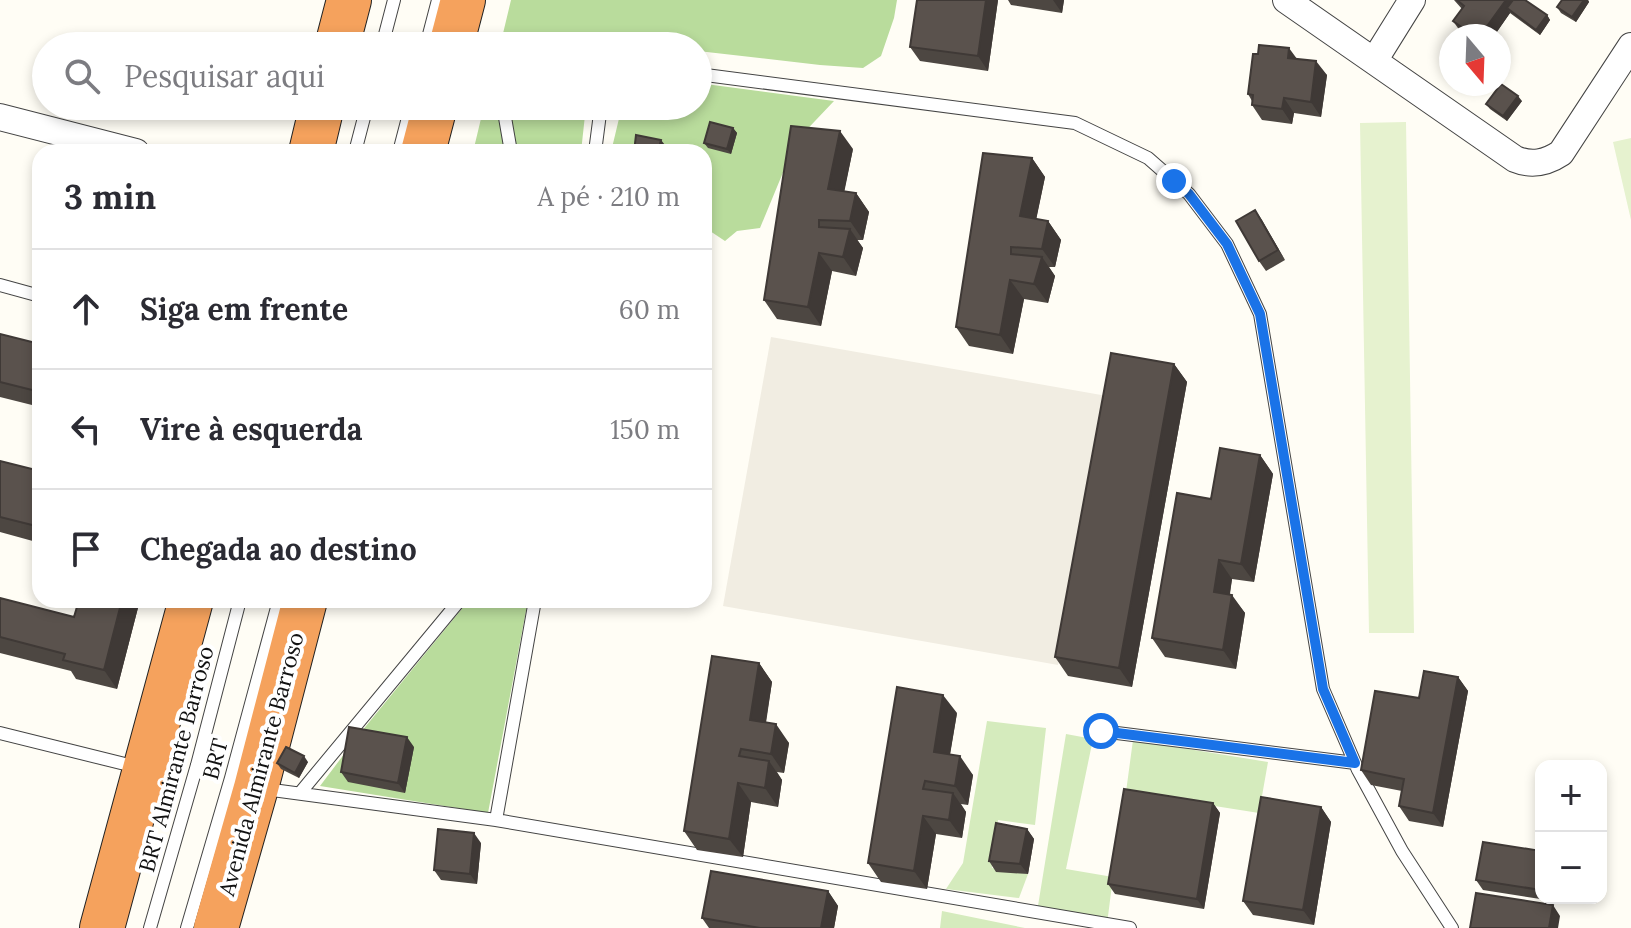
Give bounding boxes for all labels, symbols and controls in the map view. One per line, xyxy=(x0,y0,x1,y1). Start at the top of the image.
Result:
north arrow xyxy=(1439,24,1511,96)
search box xyxy=(32,32,712,120)
icon: search xyxy=(60,54,104,98)
text: Pesquisar aqui xyxy=(124,57,325,95)
route end xyxy=(1156,163,1192,199)
text: 3 min xyxy=(64,175,156,218)
text: A pé · 210 m xyxy=(537,180,680,213)
icon: ahead xyxy=(64,287,108,331)
text: Siga em frente xyxy=(140,290,348,328)
text: 60 m xyxy=(619,293,680,326)
icon: left xyxy=(64,407,108,451)
text: Vire à esquerda xyxy=(140,410,362,448)
text: 150 m xyxy=(610,413,680,446)
icon: arrive xyxy=(64,527,108,571)
text: Chegada ao destino xyxy=(140,530,417,568)
street label: Avenida Almirante Barroso xyxy=(212,629,310,900)
street label: BRT Almirante Barroso xyxy=(133,643,219,875)
route start xyxy=(1083,713,1119,749)
street label: BRT xyxy=(197,736,233,782)
map controls xyxy=(1535,760,1607,904)
button: + xyxy=(1535,760,1607,832)
button: − xyxy=(1535,832,1607,904)

